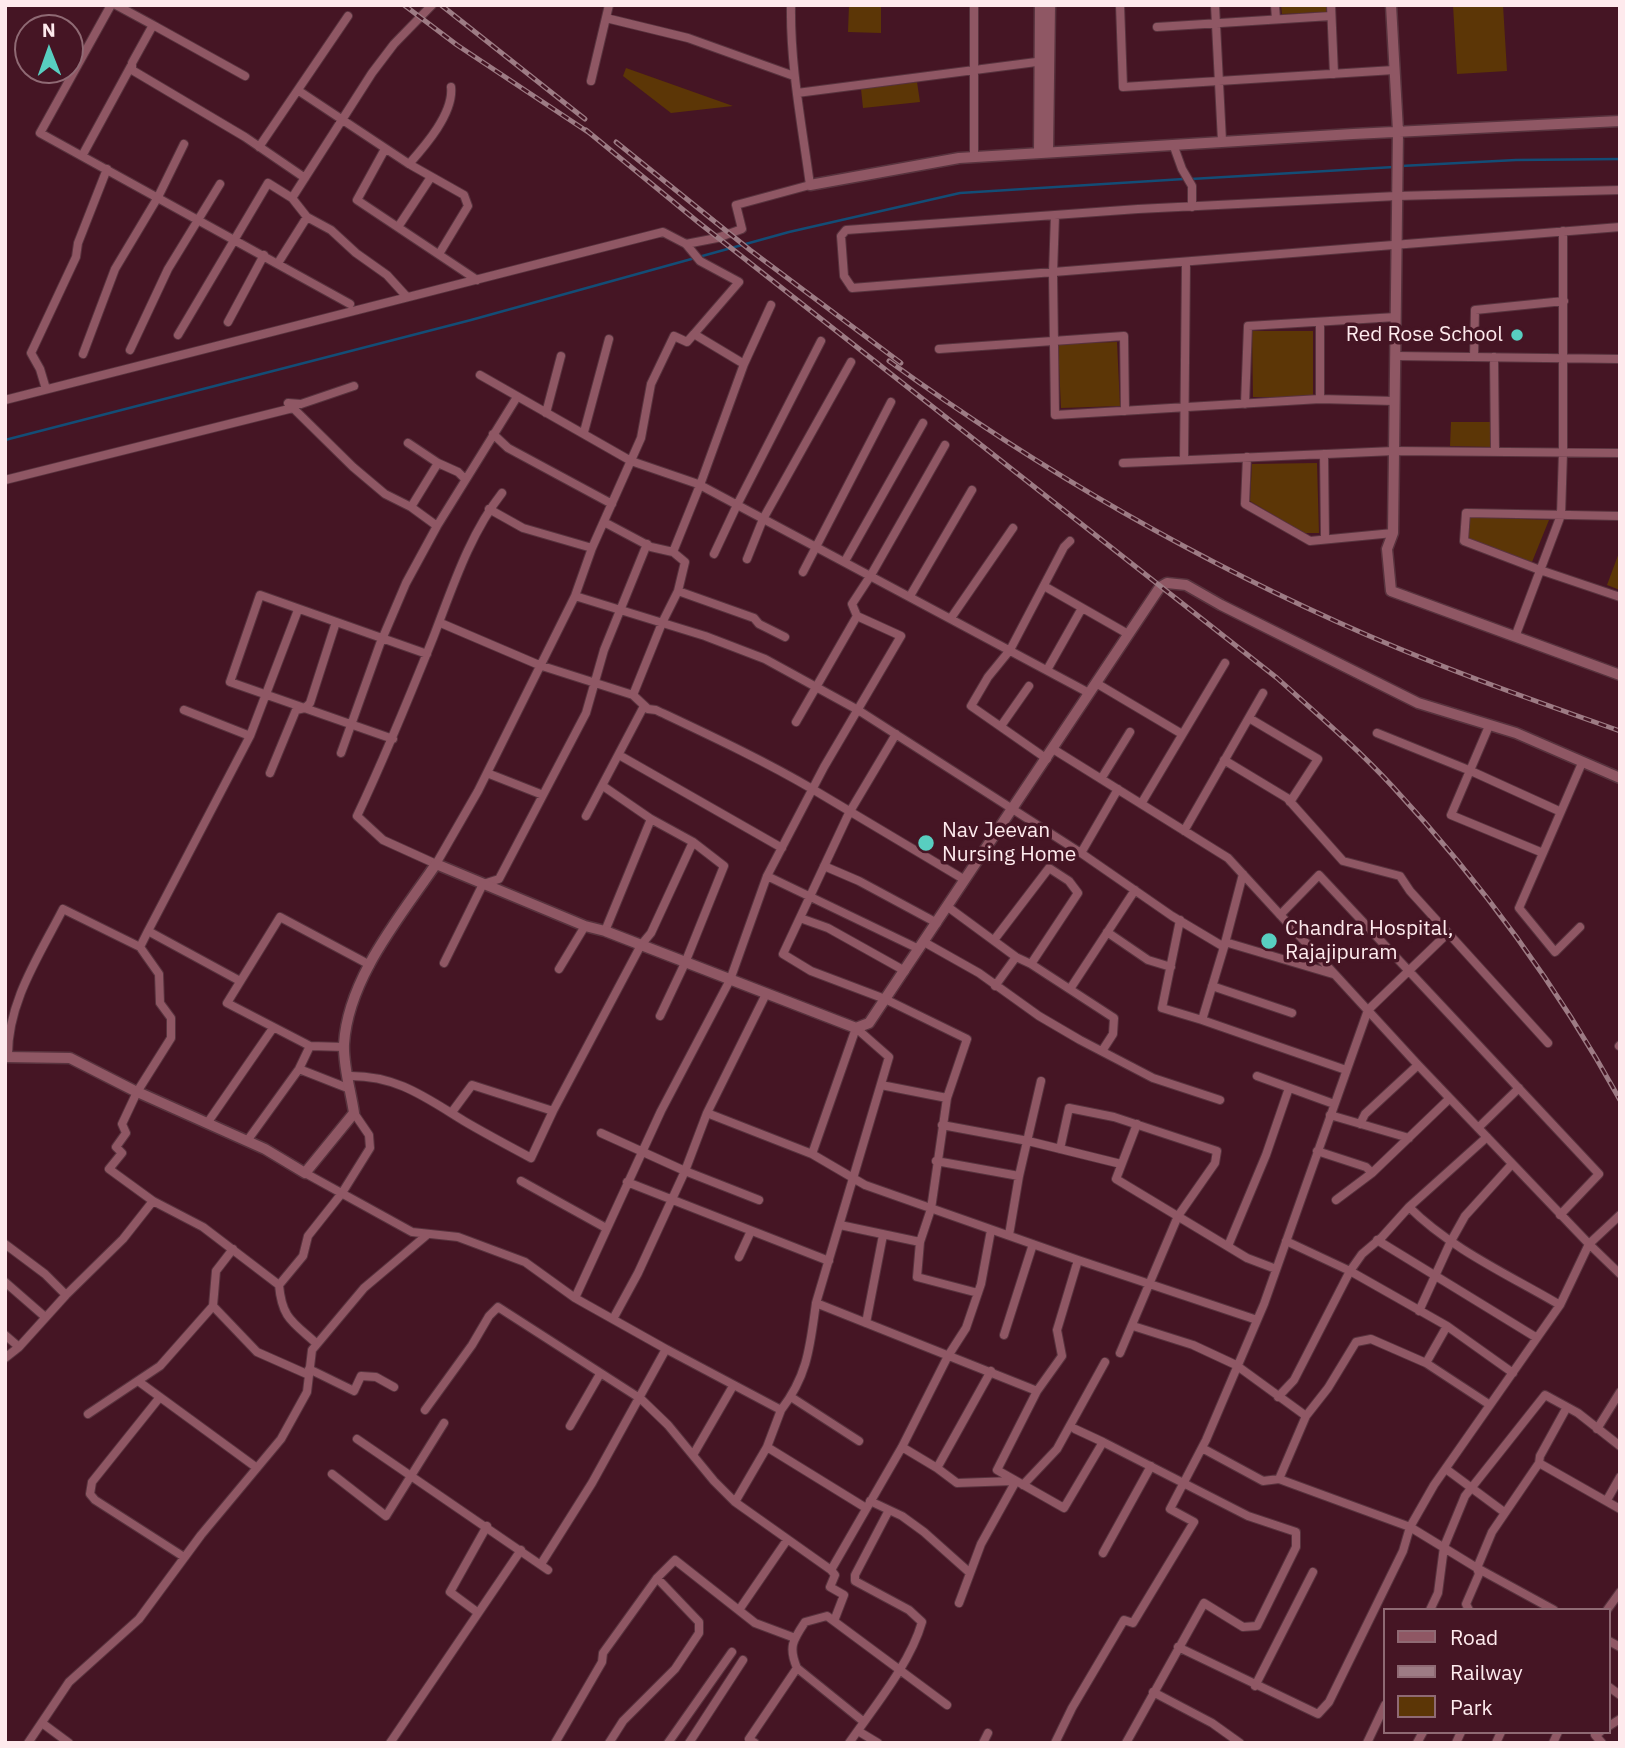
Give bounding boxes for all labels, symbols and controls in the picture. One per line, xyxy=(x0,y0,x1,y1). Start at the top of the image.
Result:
north arrow xyxy=(14,14,84,84)
text: N xyxy=(42,18,56,42)
place label: Red Rose School xyxy=(1346,322,1503,348)
marker: Red Rose School xyxy=(1509,327,1525,343)
place label: Nav Jeevan Nursing Home xyxy=(942,818,1076,868)
marker: Nav Jeevan Nursing Home xyxy=(916,833,936,853)
place label: Chandra Hospital, Rajajipuram xyxy=(1285,916,1454,966)
marker: Chandra Hospital, Rajajipuram xyxy=(1259,931,1279,951)
legend xyxy=(1384,1608,1611,1734)
text: Road xyxy=(1450,1623,1498,1651)
text: Railway xyxy=(1450,1658,1523,1686)
text: Park xyxy=(1450,1693,1493,1721)

